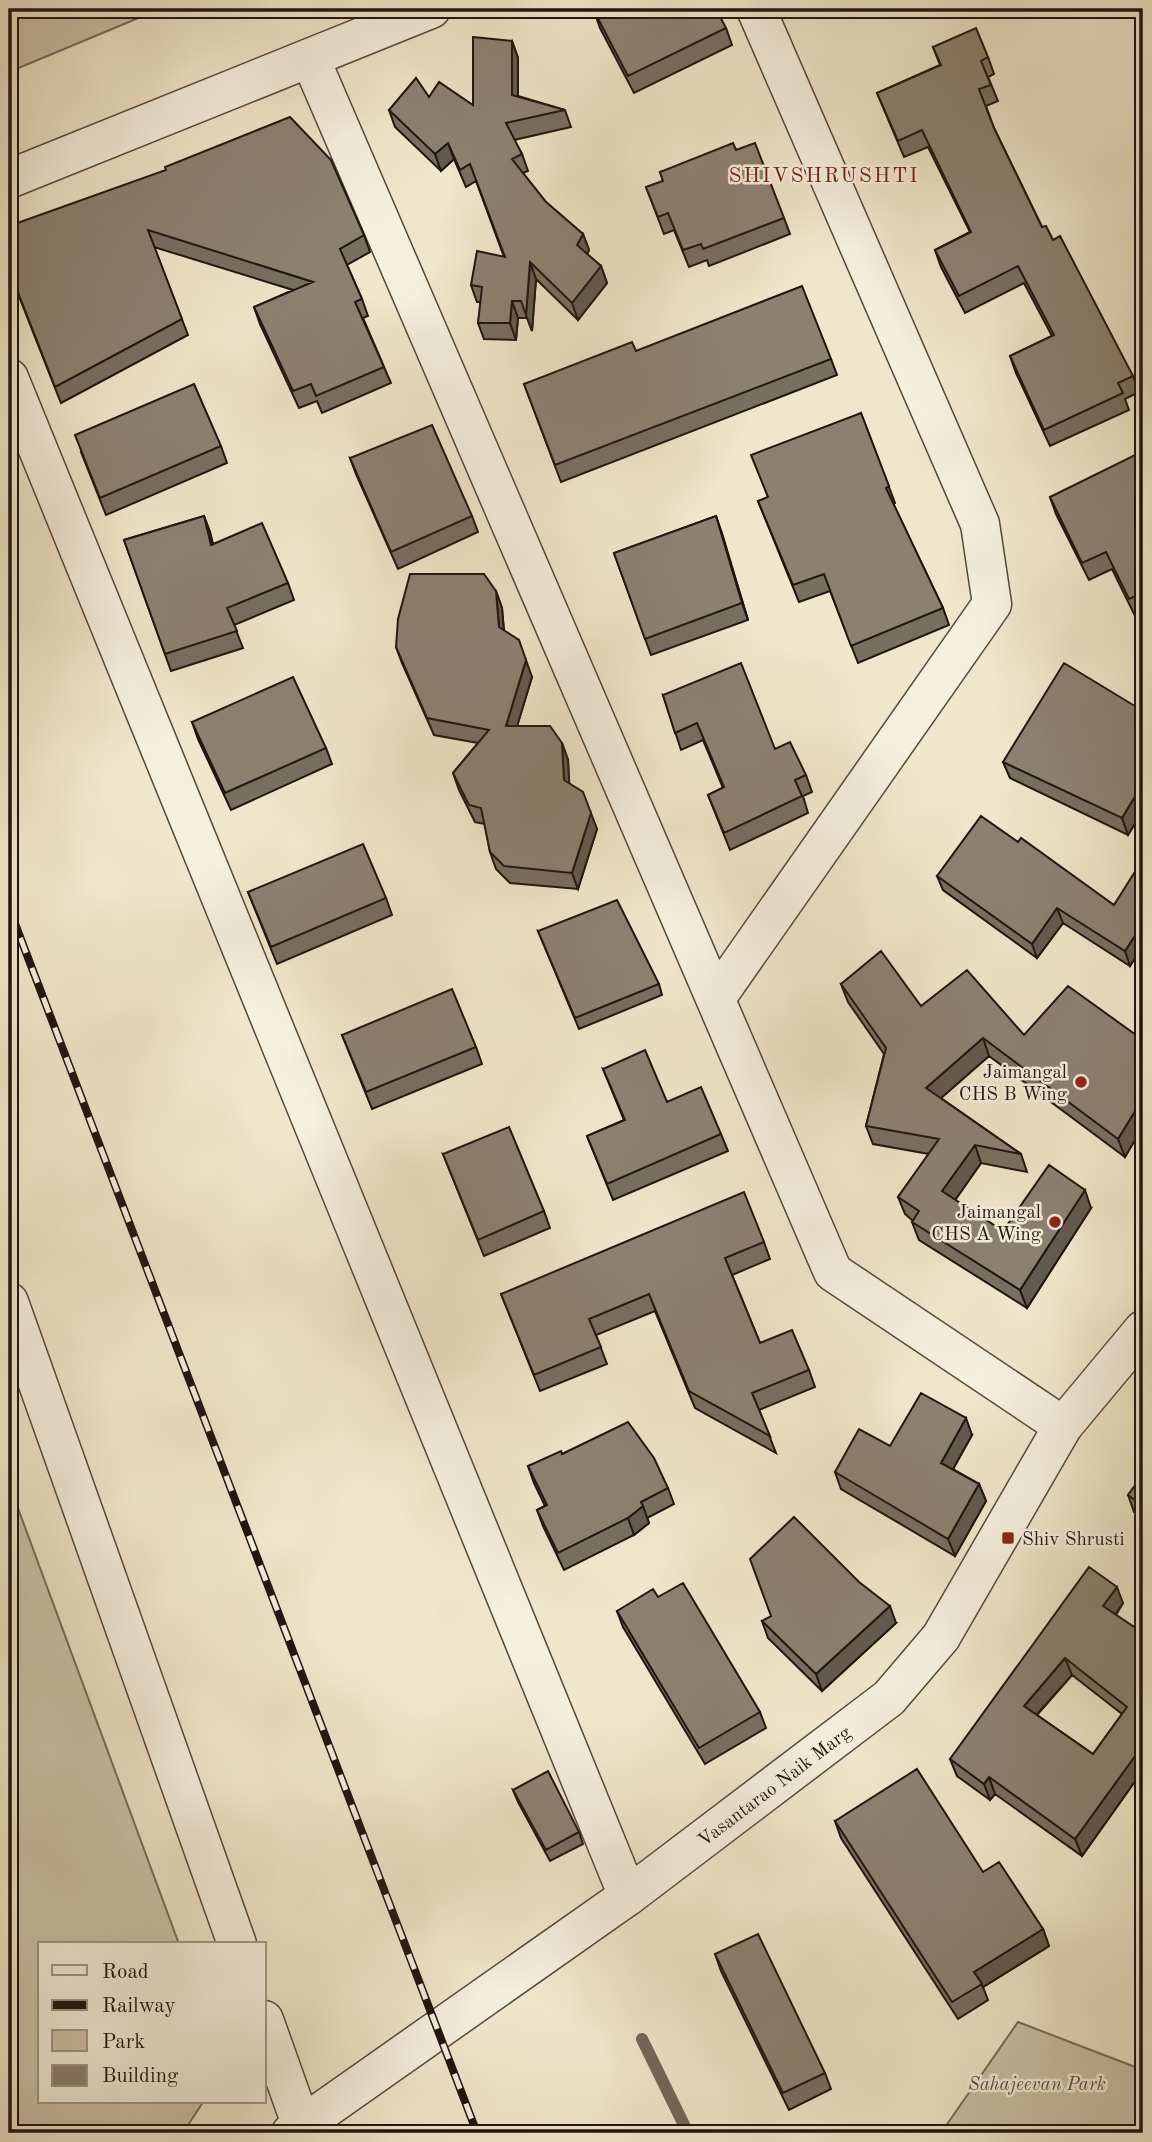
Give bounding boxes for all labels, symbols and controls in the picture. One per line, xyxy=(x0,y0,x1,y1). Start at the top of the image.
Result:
district label: SHIVSHRUSHTI xyxy=(728,166,920,187)
place label: Jaimangal CHS B Wing xyxy=(959,1064,1068,1105)
marker: Jaimangal CHS B Wing xyxy=(1073,1074,1089,1090)
place label: Jaimangal CHS A Wing xyxy=(931,1204,1042,1245)
marker: Jaimangal CHS A Wing xyxy=(1047,1214,1063,1230)
marker: Shiv Shrusti xyxy=(1000,1530,1016,1546)
place label: Shiv Shrusti xyxy=(1022,1531,1125,1550)
street label: Vasantarao Naik Marg xyxy=(695,1723,856,1851)
legend xyxy=(38,1942,266,2104)
text: Road xyxy=(102,1962,149,1983)
text: Railway xyxy=(102,1996,176,2017)
text: Park xyxy=(102,2032,145,2053)
text: Building xyxy=(102,2066,179,2087)
park label: Sahajeevan Park xyxy=(968,2076,1106,2095)

